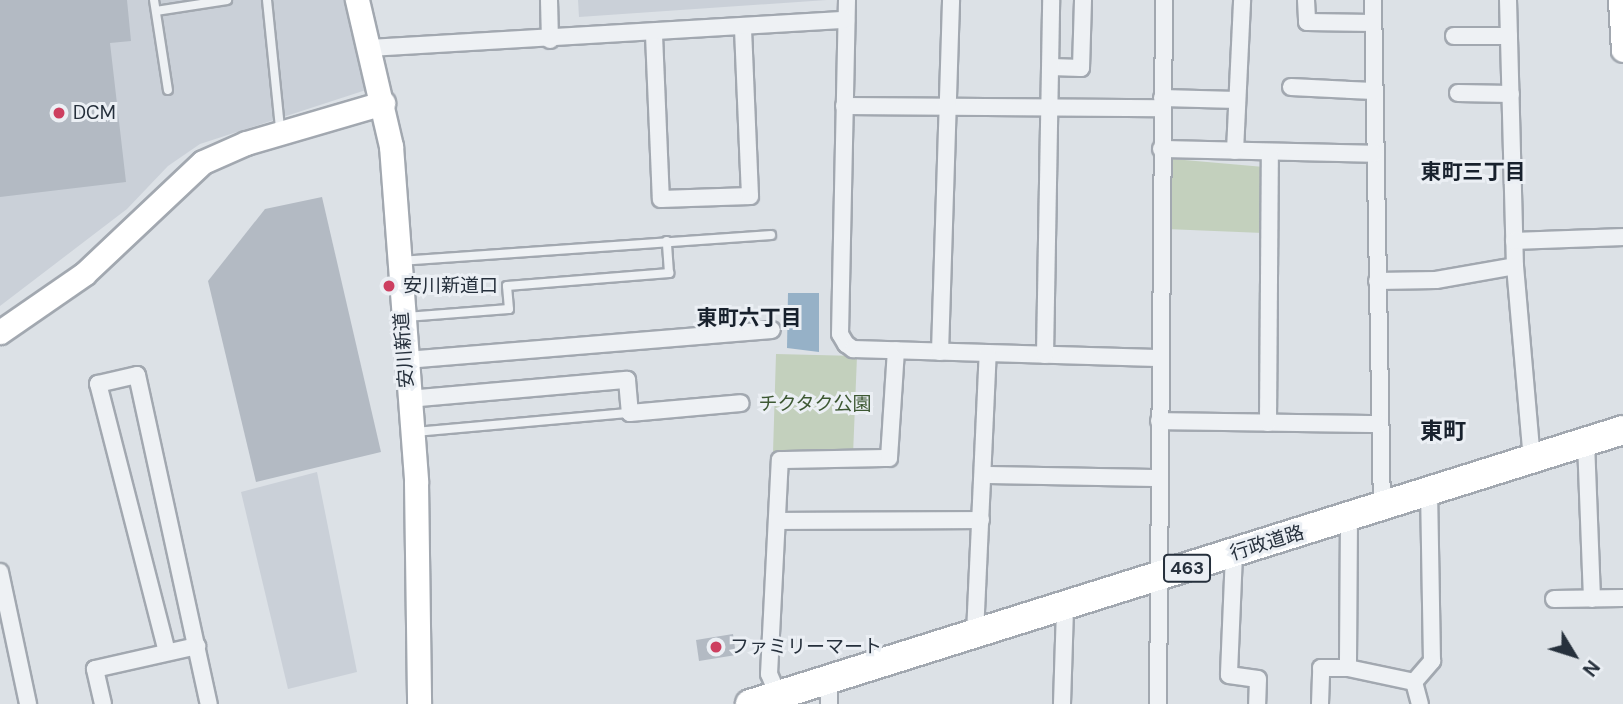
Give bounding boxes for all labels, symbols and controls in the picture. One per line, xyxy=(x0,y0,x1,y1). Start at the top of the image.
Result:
place label: DCM xyxy=(73,102,116,124)
marker: DCM xyxy=(51,105,67,121)
district label: 東町三丁目 xyxy=(1421,159,1525,185)
place label: 安川新道口 xyxy=(403,275,498,297)
marker: 安川新道口 xyxy=(381,278,397,294)
district label: 東町六丁目 xyxy=(697,305,801,331)
street label: 安川新道 xyxy=(390,311,418,389)
park label: チクタク公園 xyxy=(758,393,872,415)
district label: 東町 xyxy=(1420,417,1466,445)
street label: 行政道路 xyxy=(1227,521,1307,565)
road number: 463 xyxy=(1162,554,1212,582)
north arrow xyxy=(1539,620,1609,690)
place label: ファミリーマート xyxy=(730,636,882,658)
marker: ファミリーマート xyxy=(708,639,724,655)
text: N xyxy=(1577,655,1605,681)

